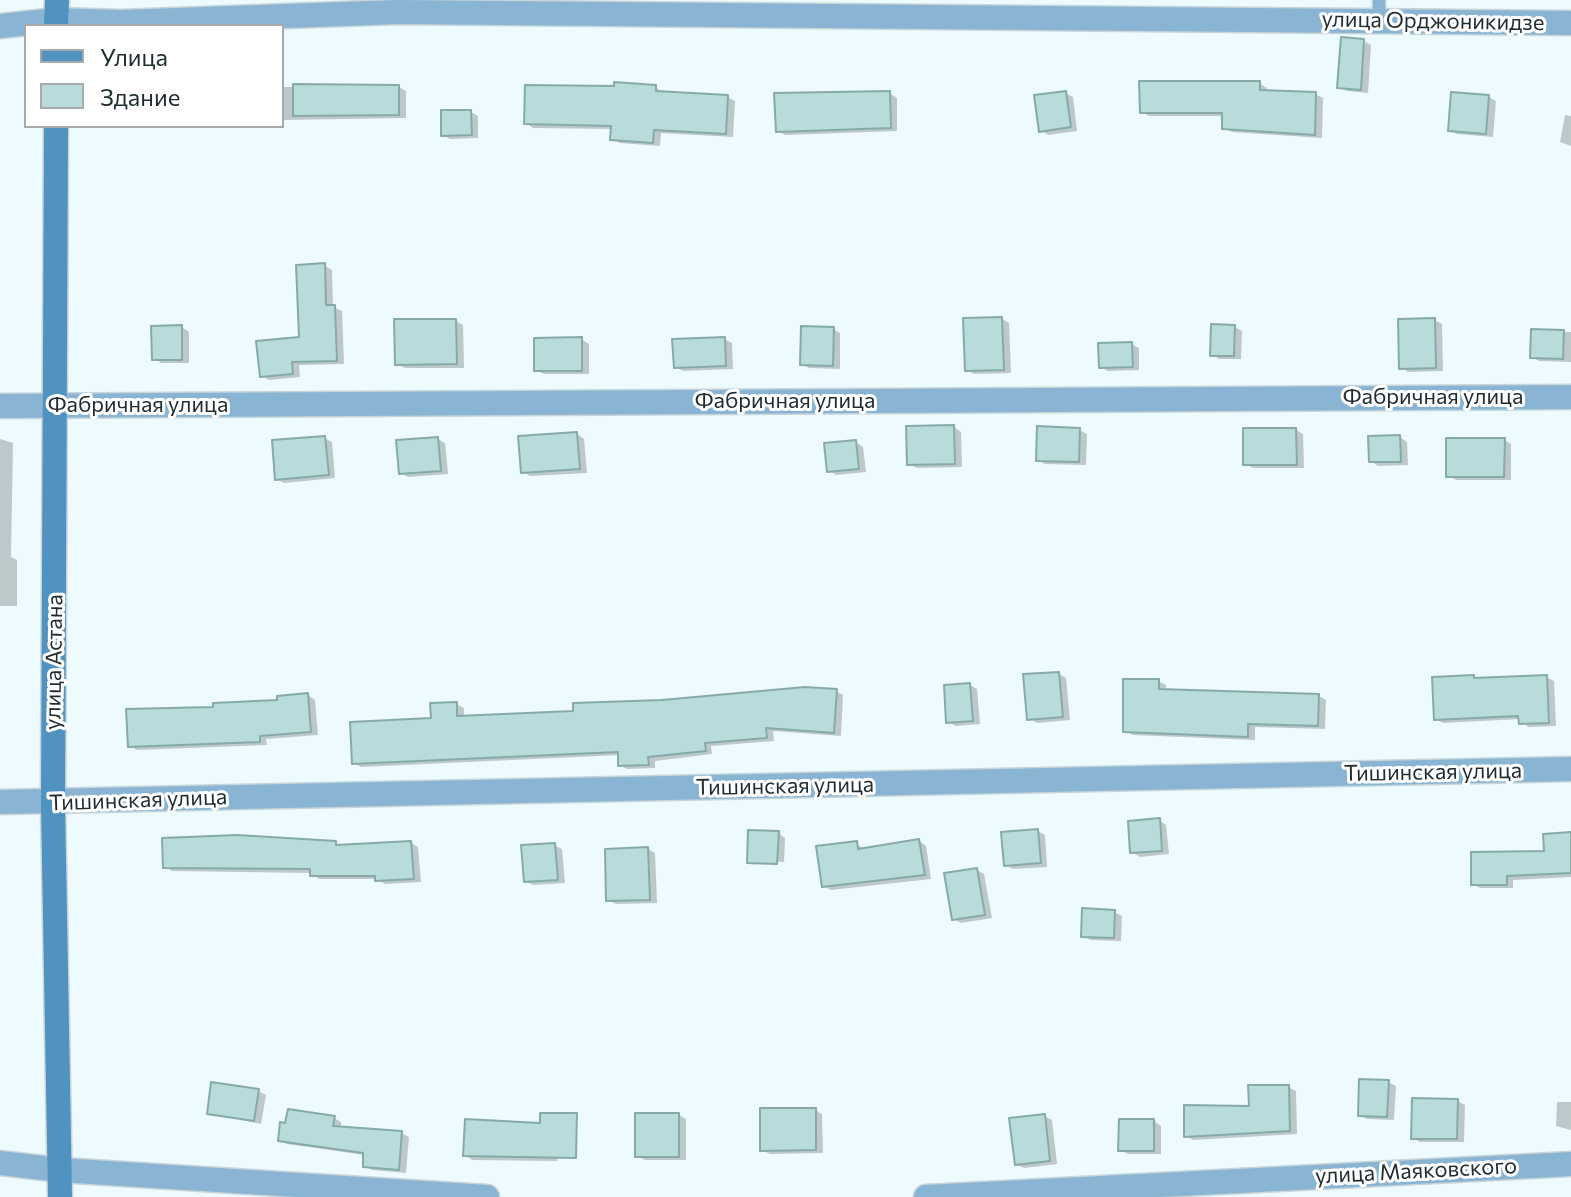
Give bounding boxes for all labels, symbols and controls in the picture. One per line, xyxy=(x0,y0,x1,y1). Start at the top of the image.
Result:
street label: улица Орджоникидзе xyxy=(1321,6,1545,36)
legend xyxy=(24,24,284,128)
text: Улица xyxy=(100,42,168,71)
text: Здание xyxy=(100,82,180,111)
street label: Фабричная улица xyxy=(1343,384,1523,410)
street label: Фабричная улица xyxy=(695,388,875,414)
street label: Фабричная улица xyxy=(48,392,228,418)
street label: улица Астана xyxy=(40,594,68,730)
street label: Тишинская улица xyxy=(1344,757,1522,787)
street label: Тишинская улица xyxy=(696,771,874,801)
street label: Тишинская улица xyxy=(48,784,228,816)
street label: улица Маяковского xyxy=(1314,1153,1518,1189)

